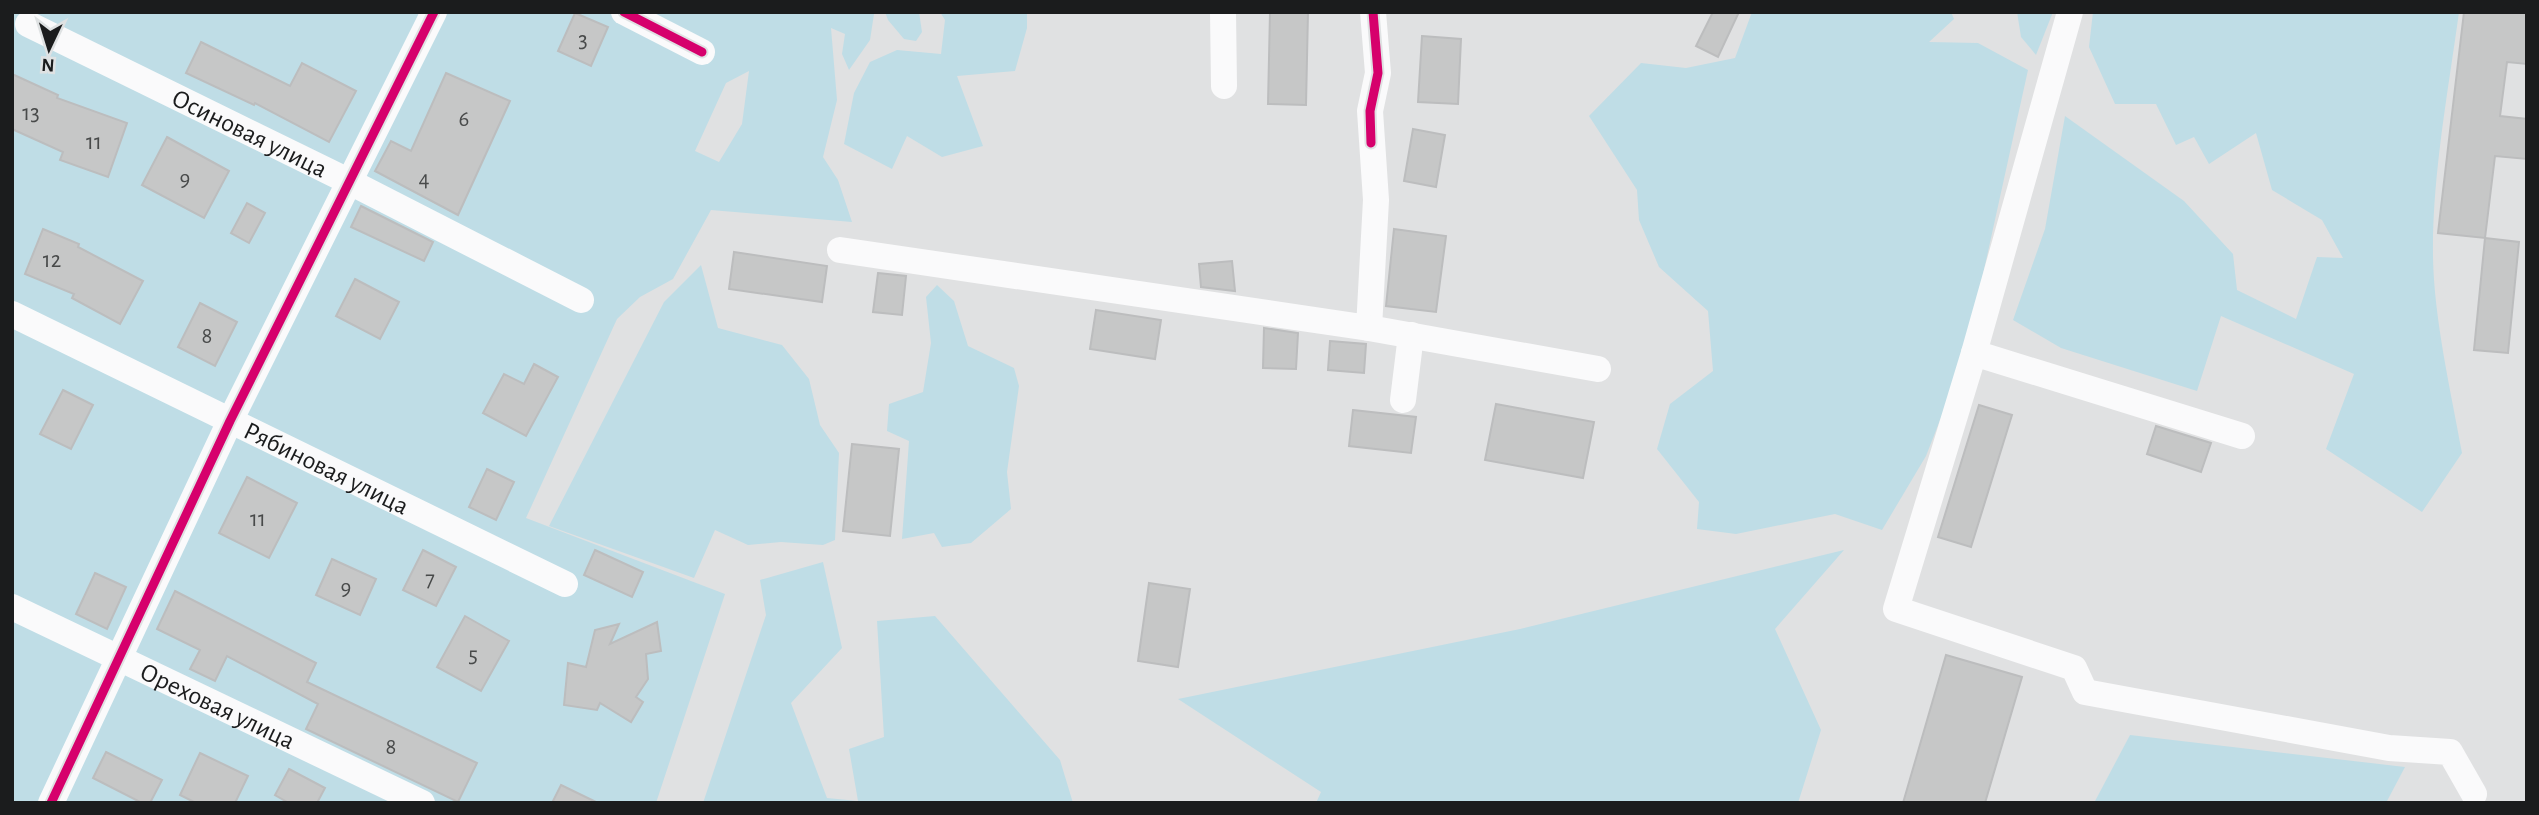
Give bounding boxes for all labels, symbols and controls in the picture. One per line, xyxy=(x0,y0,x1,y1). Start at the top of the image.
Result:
north arrow xyxy=(14,14,84,84)
house number: 3 xyxy=(578,29,588,52)
text: N xyxy=(41,55,55,74)
street label: Осиновая улица xyxy=(167,85,331,183)
house number: 13 xyxy=(22,102,40,125)
house number: 6 xyxy=(459,108,469,131)
house number: 11 xyxy=(86,131,102,154)
house number: 9 xyxy=(180,168,190,191)
house number: 4 xyxy=(418,168,430,191)
house number: 12 xyxy=(43,249,61,272)
house number: 8 xyxy=(202,325,212,348)
street label: Рябиновая улица xyxy=(239,417,413,520)
house number: 11 xyxy=(250,508,266,531)
house number: 7 xyxy=(425,568,435,591)
house number: 9 xyxy=(341,577,351,600)
house number: 5 xyxy=(468,644,478,667)
street label: Ореховая улица xyxy=(136,658,299,754)
house number: 8 xyxy=(386,736,396,759)

